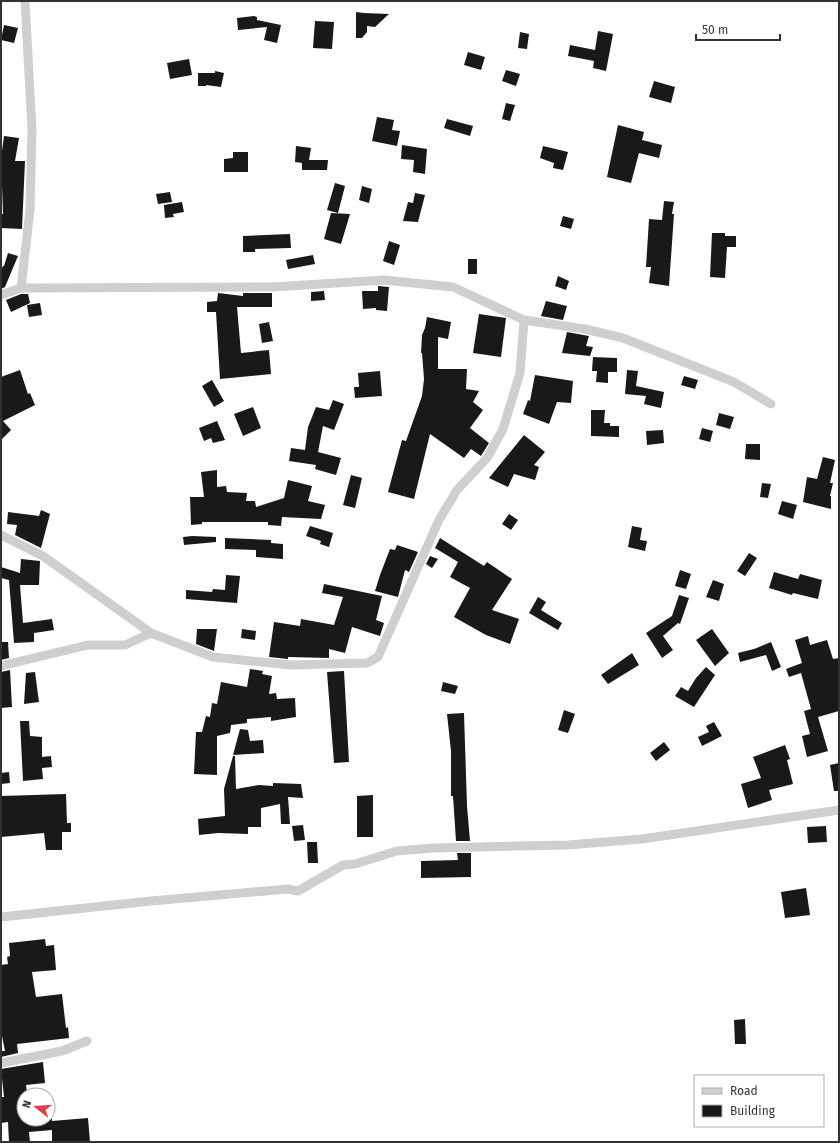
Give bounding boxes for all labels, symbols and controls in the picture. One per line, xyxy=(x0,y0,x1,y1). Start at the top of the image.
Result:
scale bar xyxy=(696,16,780,42)
text: 50 m xyxy=(702,23,728,37)
legend xyxy=(694,1075,824,1127)
text: Road xyxy=(730,1084,758,1098)
north arrow xyxy=(16,1087,56,1127)
text: N xyxy=(20,1099,34,1110)
text: Building xyxy=(730,1104,776,1118)

